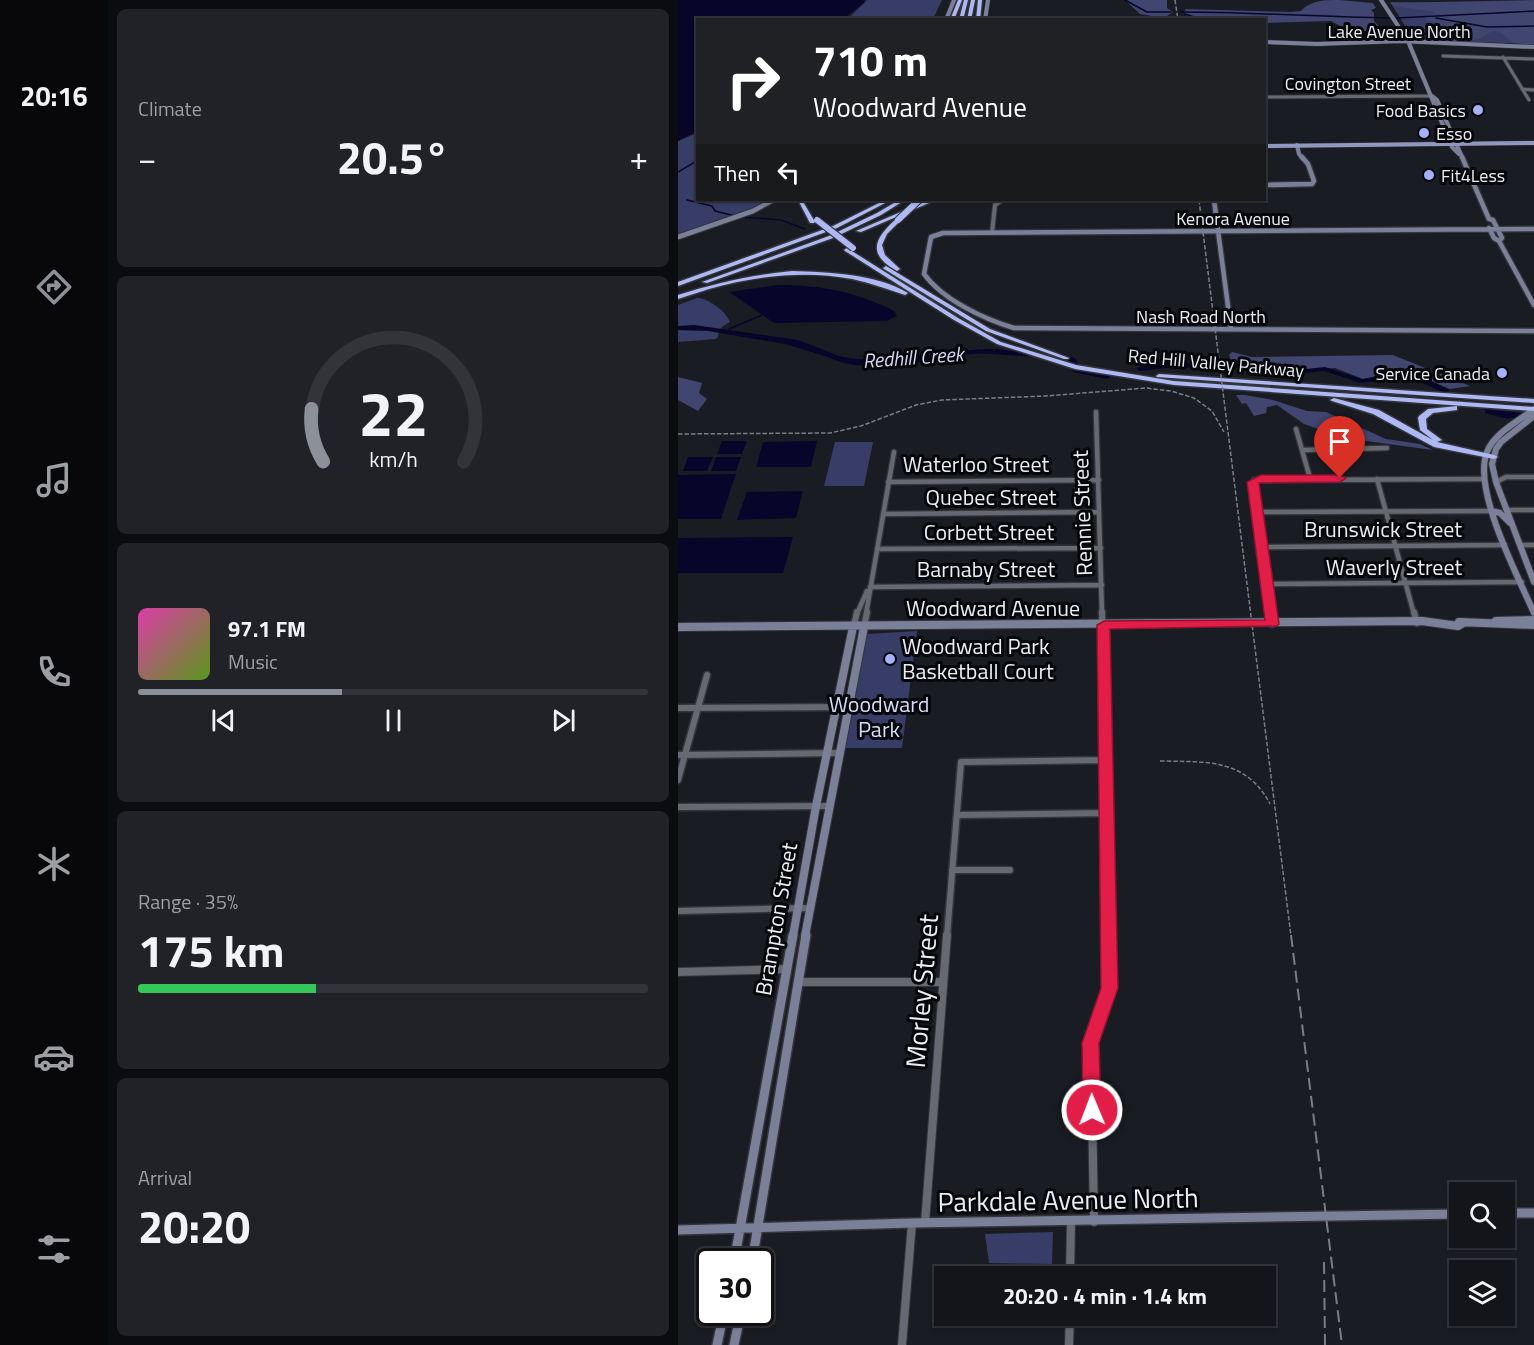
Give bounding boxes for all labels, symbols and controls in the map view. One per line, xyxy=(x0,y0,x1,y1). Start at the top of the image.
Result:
street label: Lake Avenue North xyxy=(1327,18,1471,45)
text: 710 m xyxy=(813,28,928,92)
icon: right xyxy=(714,42,792,120)
street label: Covington Street xyxy=(1285,70,1412,97)
text: 20:16 xyxy=(20,75,88,116)
text: Woodward Avenue xyxy=(813,86,1027,127)
text: Climate xyxy=(138,93,202,124)
place label: Food Basics xyxy=(1376,97,1466,124)
marker: Food Basics xyxy=(1471,103,1485,117)
place label: Esso xyxy=(1436,120,1472,147)
text: 20.5° xyxy=(337,123,449,191)
marker: Esso xyxy=(1417,126,1431,140)
text: − xyxy=(138,133,156,183)
text: + xyxy=(630,133,648,183)
text: Then xyxy=(714,156,760,190)
icon: left xyxy=(772,156,805,189)
place label: Fit4Less xyxy=(1441,162,1505,189)
marker: Fit4Less xyxy=(1422,168,1436,182)
street label: Kenora Avenue xyxy=(1176,205,1290,232)
icon: directions xyxy=(33,266,75,308)
street label: Nash Road North xyxy=(1136,303,1266,330)
water label: Redhill Creek xyxy=(862,338,967,376)
street label: Red Hill Valley Parkway xyxy=(1127,342,1305,384)
place label: Service Canada xyxy=(1376,360,1490,387)
text: 22 xyxy=(358,365,428,460)
marker: Service Canada xyxy=(1495,366,1509,380)
pin xyxy=(1314,416,1365,478)
icon: arrive xyxy=(1323,425,1356,458)
text: km/h xyxy=(369,444,417,476)
street label: Waterloo Street xyxy=(903,447,1050,481)
street label: Rennie Street xyxy=(1063,449,1101,576)
icon: music xyxy=(33,459,75,501)
street label: Quebec Street xyxy=(925,480,1057,514)
street label: Brunswick Street xyxy=(1304,512,1462,546)
street label: Corbett Street xyxy=(924,515,1055,549)
street label: Waverly Street xyxy=(1326,550,1462,584)
street label: Barnaby Street xyxy=(917,552,1056,586)
street label: Woodward Avenue xyxy=(906,591,1080,625)
text: 97.1 FM xyxy=(228,612,306,646)
place label: Woodward Park Basketball Court xyxy=(902,629,1054,688)
text: Music xyxy=(228,646,278,677)
icon: phone xyxy=(33,651,75,693)
marker: Woodward Park Basketball Court xyxy=(883,652,897,666)
park label: Woodward Park xyxy=(829,687,929,746)
icon: previous xyxy=(207,704,240,737)
icon: pause xyxy=(377,704,410,737)
icon: next xyxy=(547,704,580,737)
street label: Brampton Street xyxy=(746,840,806,998)
icon: climate xyxy=(33,843,75,885)
text: Range · 35% xyxy=(138,886,238,917)
street label: Morley Street xyxy=(894,912,948,1070)
text: 175 km xyxy=(138,916,284,984)
icon: car xyxy=(33,1036,75,1078)
position arrow xyxy=(1060,1078,1124,1142)
text: Arrival xyxy=(138,1162,192,1193)
street label: Parkdale Avenue North xyxy=(937,1176,1199,1222)
map controls xyxy=(1449,1182,1515,1326)
button: search xyxy=(1449,1182,1515,1248)
text: 20:20 xyxy=(138,1192,250,1260)
icon: filters xyxy=(33,1228,75,1270)
speed limit sign: 30 xyxy=(696,1248,774,1326)
button: layers xyxy=(1449,1260,1515,1326)
text: 20:20 · 4 min · 1.4 km xyxy=(1003,1279,1207,1313)

